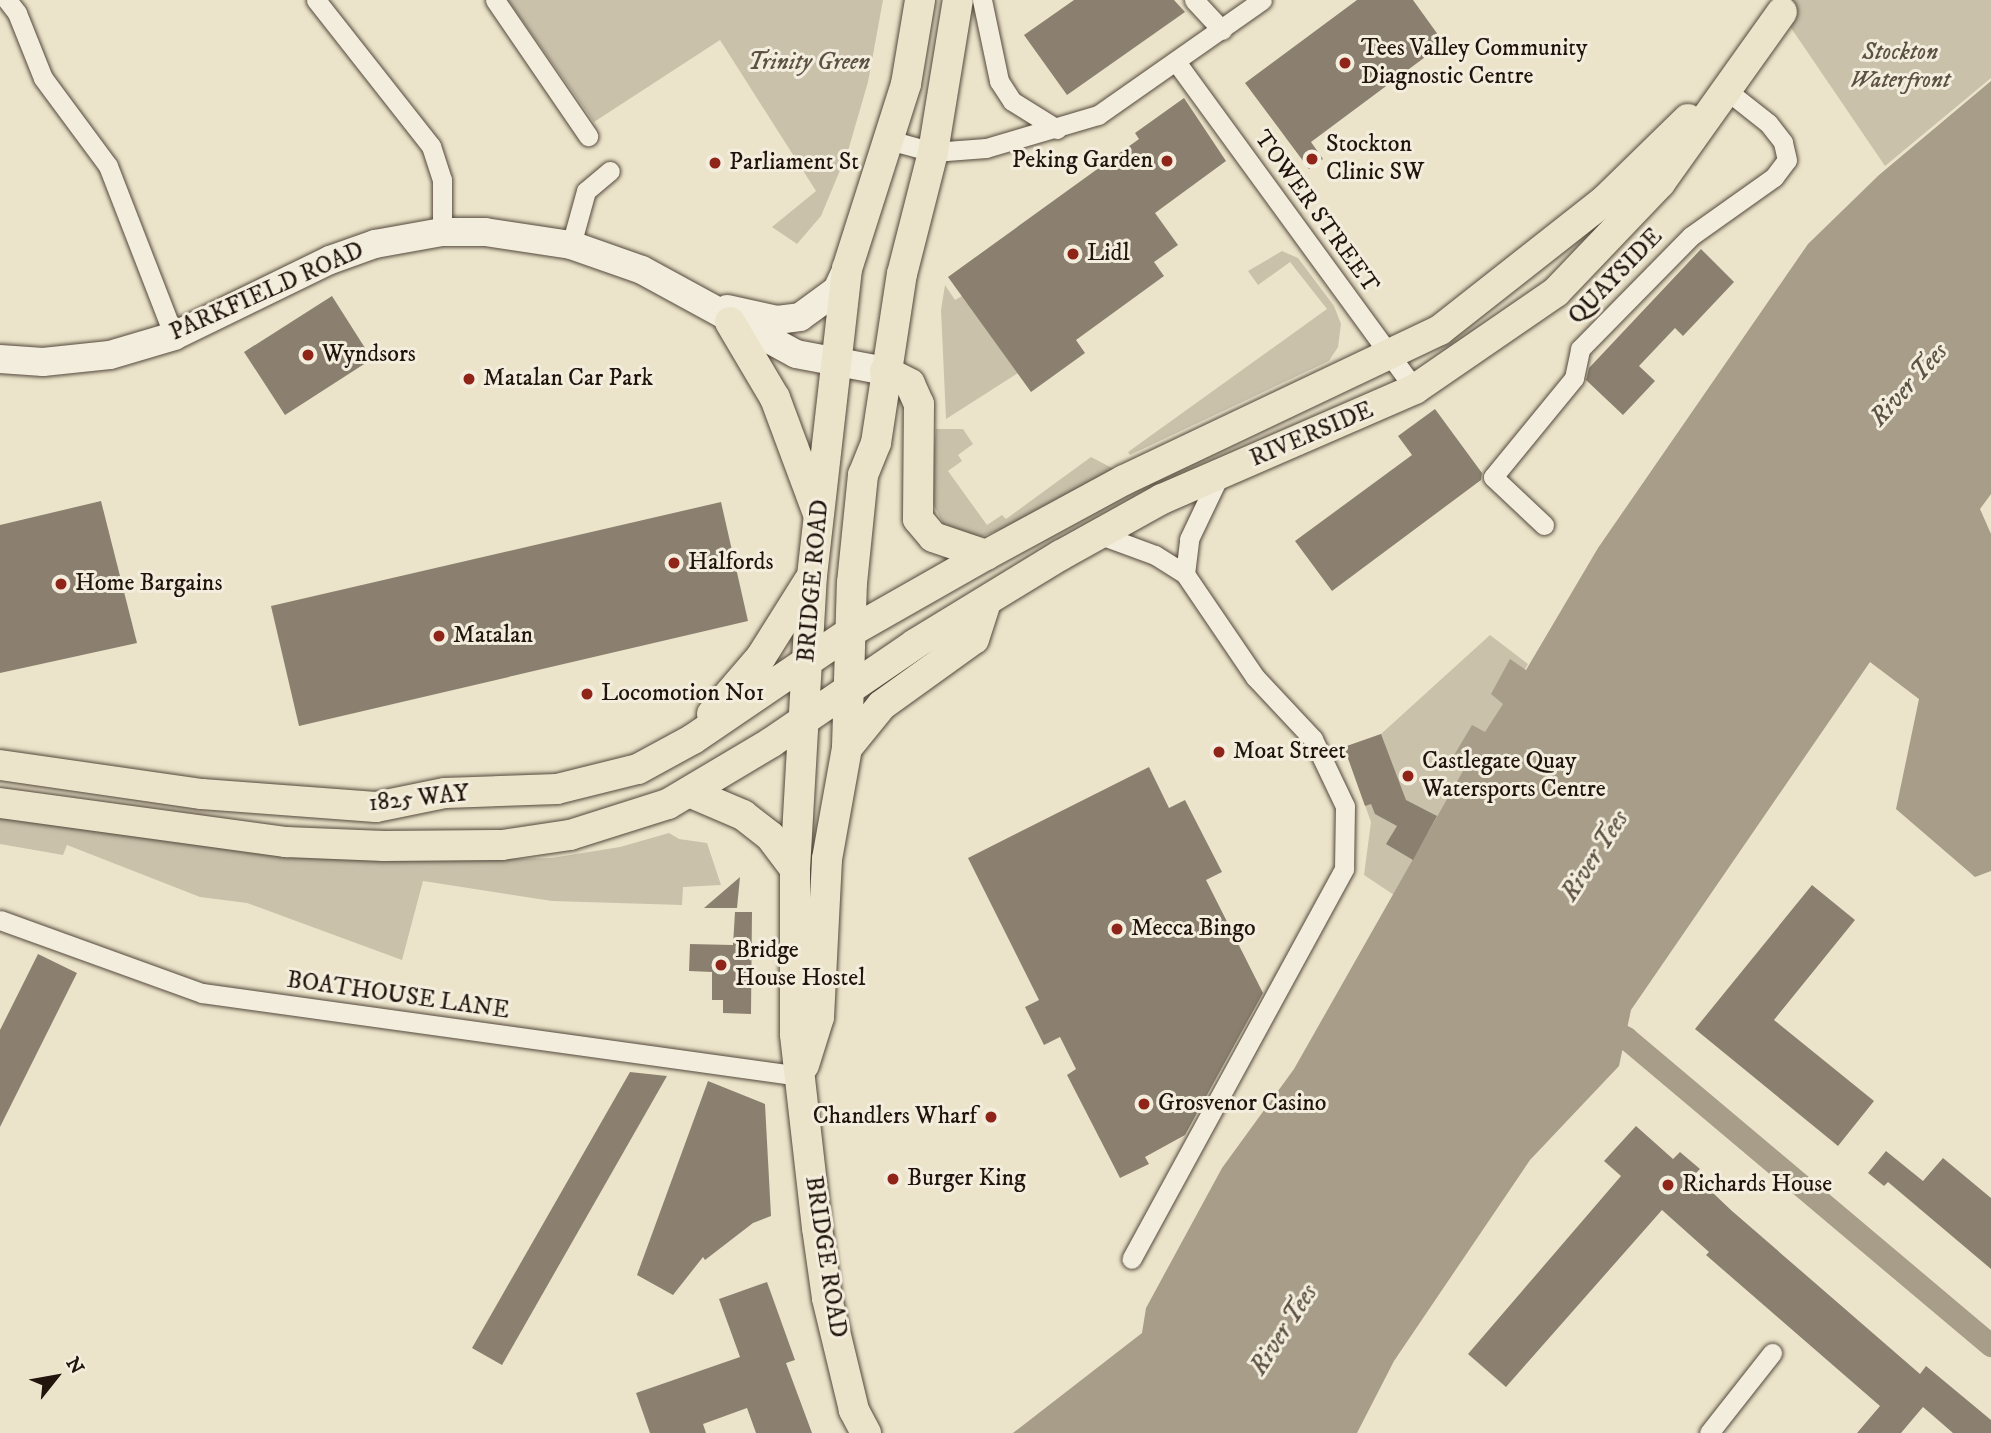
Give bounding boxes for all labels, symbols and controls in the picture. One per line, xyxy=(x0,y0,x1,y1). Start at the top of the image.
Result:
place label: Tees Valley Community Diagnostic Centre xyxy=(1361,35,1587,91)
park label: Stockton Waterfront xyxy=(1850,39,1950,95)
park label: Trinity Green xyxy=(748,49,870,77)
marker: Tees Valley Community Diagnostic Centre xyxy=(1335,53,1355,73)
street label: TOWER STREET xyxy=(1247,125,1385,299)
place label: Stockton Clinic SW xyxy=(1326,131,1424,187)
place label: Peking Garden xyxy=(1012,147,1153,175)
place label: Parliament St xyxy=(729,149,859,177)
marker: Stockton Clinic SW xyxy=(1304,151,1320,167)
marker: Peking Garden xyxy=(1159,153,1175,169)
marker: Parliament St xyxy=(707,155,723,171)
street label: QUAYSIDE xyxy=(1563,223,1669,331)
street label: PARKFIELD ROAD xyxy=(166,236,368,348)
place label: Lidl xyxy=(1087,240,1130,268)
marker: Lidl xyxy=(1065,246,1081,262)
water label: River Tees xyxy=(1863,337,1955,433)
place label: Wyndsors xyxy=(322,341,416,369)
marker: Wyndsors xyxy=(300,347,316,363)
place label: Matalan Car Park xyxy=(483,365,653,393)
marker: Matalan Car Park xyxy=(461,371,477,387)
street label: RIVERSIDE xyxy=(1246,396,1378,474)
street label: BRIDGE ROAD xyxy=(793,498,835,664)
place label: Halfords xyxy=(688,549,774,577)
marker: Halfords xyxy=(666,555,682,571)
place label: Home Bargains xyxy=(75,570,222,598)
marker: Home Bargains xyxy=(53,576,69,592)
place label: Matalan xyxy=(453,622,533,650)
marker: Matalan xyxy=(431,628,447,644)
place label: Locomotion No1 xyxy=(601,680,765,708)
marker: Locomotion No1 xyxy=(579,686,595,702)
place label: Moat Street xyxy=(1233,738,1346,766)
marker: Moat Street xyxy=(1211,744,1227,760)
place label: Castlegate Quay Watersports Centre xyxy=(1422,748,1606,804)
marker: Castlegate Quay Watersports Centre xyxy=(1400,768,1416,784)
street label: 1825 WAY xyxy=(367,779,471,819)
water label: River Tees xyxy=(1554,805,1636,907)
place label: Mecca Bingo xyxy=(1131,915,1256,943)
marker: Mecca Bingo xyxy=(1109,921,1125,937)
place label: Bridge House Hostel xyxy=(735,937,865,993)
marker: Bridge House Hostel xyxy=(713,957,729,973)
street label: BOATHOUSE LANE xyxy=(285,966,511,1026)
place label: Grosvenor Casino xyxy=(1158,1090,1326,1118)
marker: Grosvenor Casino xyxy=(1136,1096,1152,1112)
place label: Chandlers Wharf xyxy=(813,1103,977,1131)
marker: Chandlers Wharf xyxy=(983,1109,999,1125)
place label: Burger King xyxy=(907,1165,1026,1193)
marker: Burger King xyxy=(885,1171,901,1187)
place label: Richards House xyxy=(1682,1171,1832,1199)
street label: BRIDGE ROAD xyxy=(798,1174,852,1340)
marker: Richards House xyxy=(1660,1177,1676,1193)
water label: River Tees xyxy=(1243,1279,1325,1381)
north arrow xyxy=(21,1342,91,1412)
text: N xyxy=(61,1353,88,1379)

